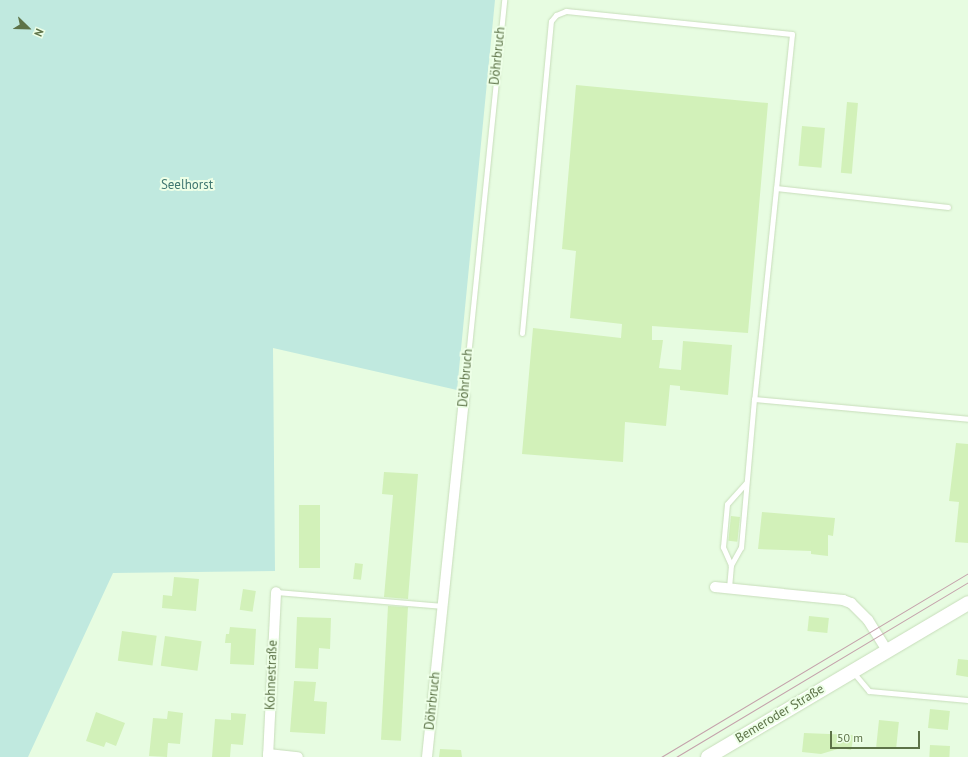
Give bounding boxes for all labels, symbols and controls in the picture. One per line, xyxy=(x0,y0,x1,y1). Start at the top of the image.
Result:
north arrow xyxy=(8,8,48,48)
street label: Döhrbruch xyxy=(487,26,509,86)
text: N xyxy=(31,27,47,39)
park label: Seelhorst xyxy=(161,177,213,193)
street label: Döhrbruch xyxy=(456,348,476,408)
street label: Kohnestraße xyxy=(263,640,281,710)
street label: Döhrbruch xyxy=(422,671,444,731)
street label: Bemeroder Straße xyxy=(733,681,827,747)
scale bar xyxy=(832,723,922,749)
text: 50 m xyxy=(837,730,863,745)

